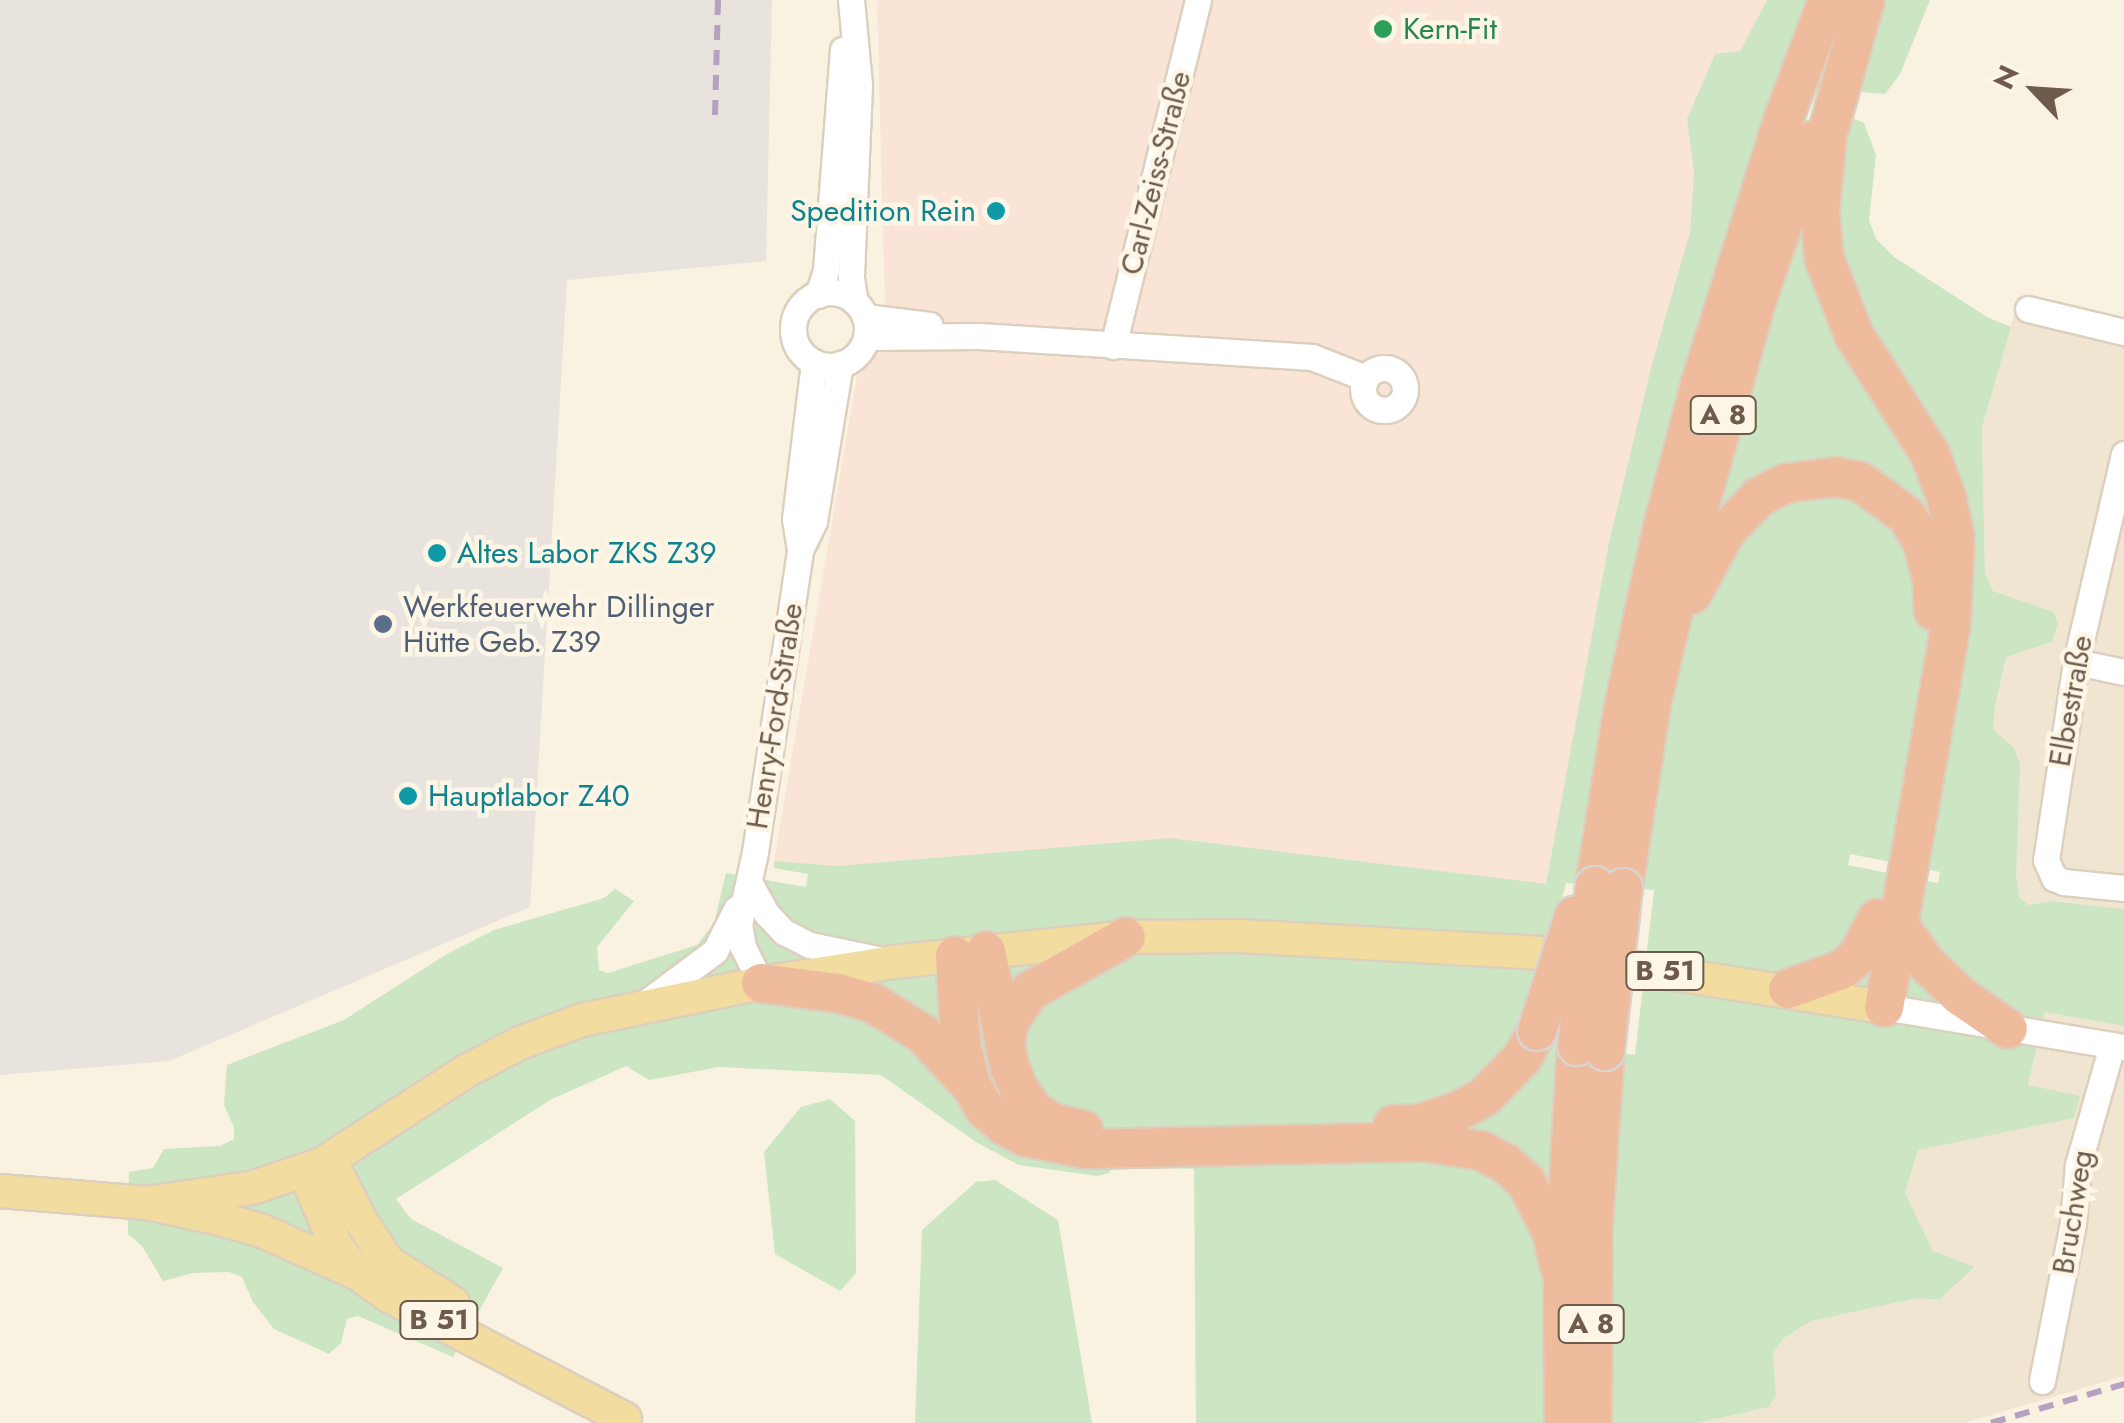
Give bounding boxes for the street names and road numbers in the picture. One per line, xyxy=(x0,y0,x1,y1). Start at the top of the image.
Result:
street label: Carl-Zeiss-Straße xyxy=(1113,68,1199,278)
road number: A 8 xyxy=(1688,392,1758,438)
street label: Henry-Ford-Straße xyxy=(739,600,811,832)
street label: Elbestraße xyxy=(2042,633,2100,769)
road number: B 51 xyxy=(1625,948,1705,994)
street label: Bruchweg xyxy=(2045,1147,2101,1277)
road number: B 51 xyxy=(399,1297,479,1343)
road number: A 8 xyxy=(1556,1301,1626,1347)

